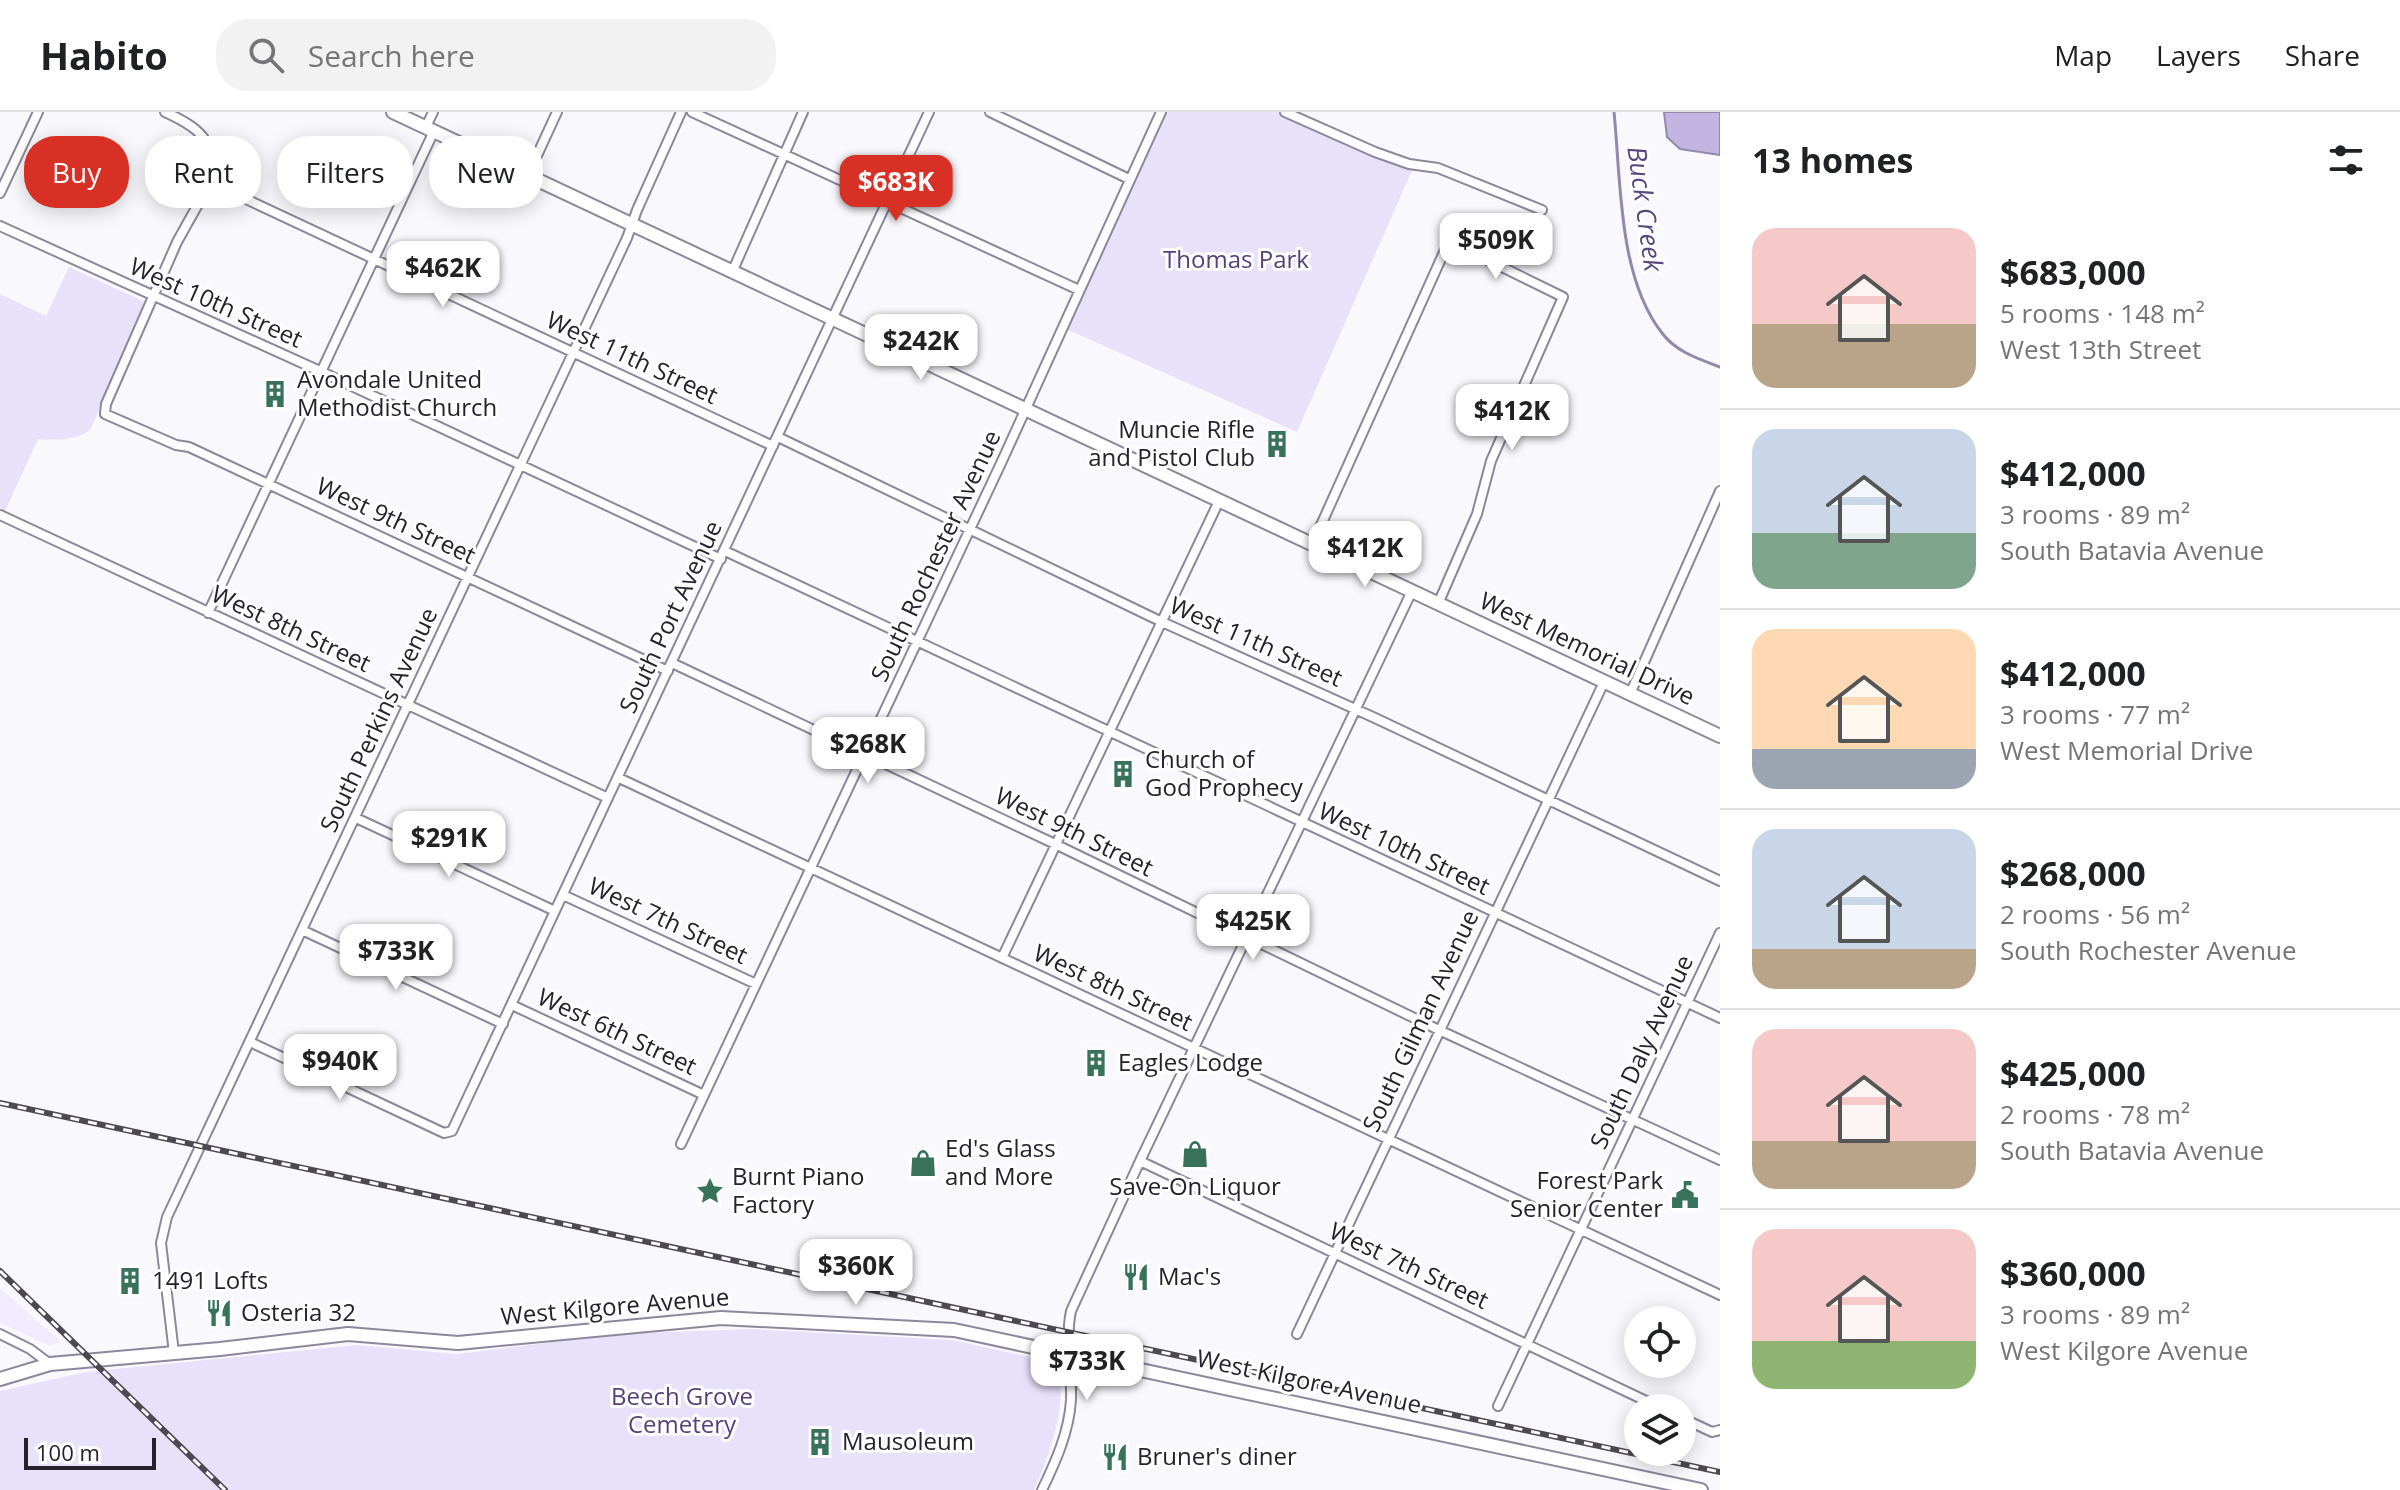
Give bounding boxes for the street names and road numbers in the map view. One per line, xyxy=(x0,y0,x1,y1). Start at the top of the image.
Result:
street label: West 10th Street xyxy=(125,249,308,355)
street label: West 11th Street xyxy=(541,302,724,411)
street label: South Rochester Avenue xyxy=(862,424,1007,686)
street label: West 9th Street xyxy=(312,468,482,571)
street label: South Port Avenue xyxy=(611,515,729,718)
street label: West 8th Street xyxy=(207,576,377,679)
street label: West Memorial Drive xyxy=(1475,583,1701,712)
street label: West 11th Street xyxy=(1165,588,1348,694)
street label: South Perkins Avenue xyxy=(311,602,444,837)
street label: West 9th Street xyxy=(990,778,1159,883)
street label: West 10th Street xyxy=(1313,793,1496,902)
street label: West 7th Street xyxy=(584,868,754,971)
street label: South Gilman Avenue xyxy=(1354,904,1486,1137)
street label: West 8th Street xyxy=(1029,935,1199,1038)
street label: South Daly Avenue xyxy=(1581,949,1700,1154)
street label: West 6th Street xyxy=(533,979,703,1082)
street label: West 7th Street xyxy=(1325,1213,1495,1316)
street label: West Kilgore Avenue xyxy=(499,1279,730,1332)
street label: West Kilgore Avenue xyxy=(1194,1341,1425,1421)

